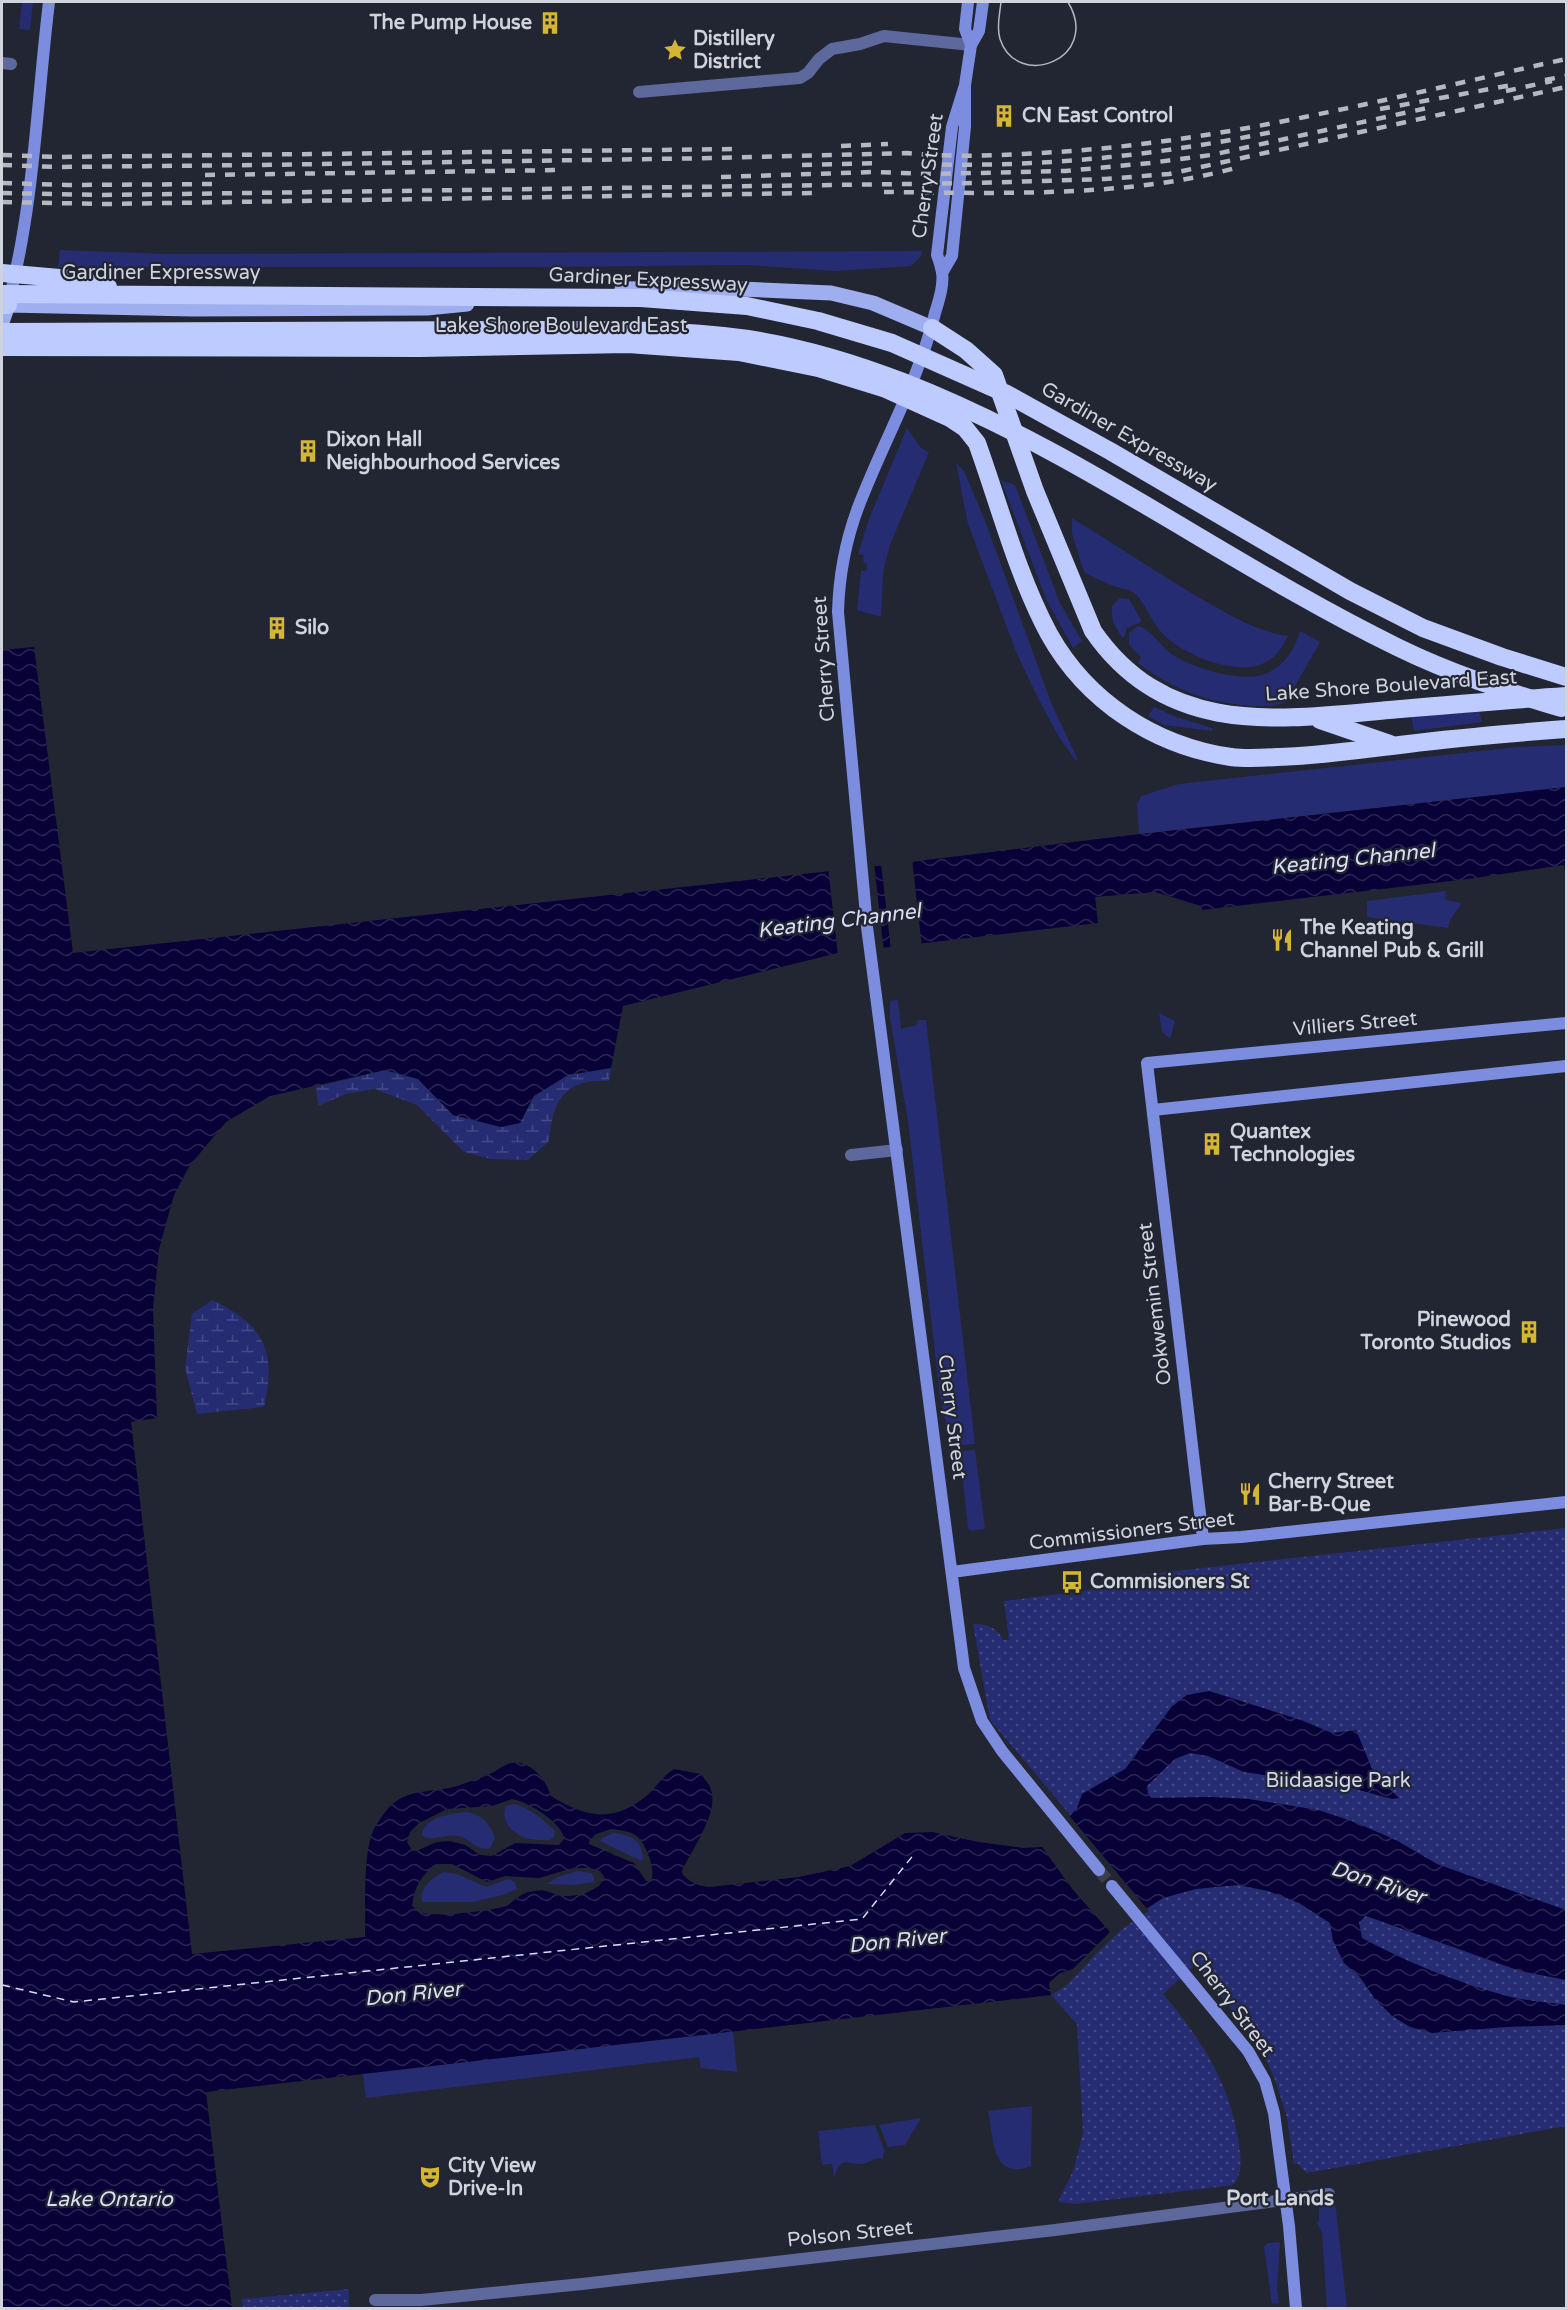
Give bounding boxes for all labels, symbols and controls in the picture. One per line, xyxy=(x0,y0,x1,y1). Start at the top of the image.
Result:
building icon: The Pump House xyxy=(537,10,563,36)
place label: The Pump House xyxy=(369,11,532,35)
place label: Distillery District xyxy=(693,27,775,74)
place icon: Distillery District xyxy=(662,37,688,63)
building icon: CN East Control xyxy=(991,103,1017,129)
place label: CN East Control xyxy=(1022,104,1173,128)
street label: Cherry Street xyxy=(907,112,949,240)
street label: Gardiner Expressway xyxy=(61,261,261,285)
street label: Gardiner Expressway xyxy=(548,263,748,297)
street label: Lake Shore Boulevard East xyxy=(435,314,688,338)
street label: Gardiner Expressway xyxy=(1037,377,1221,497)
place label: Dixon Hall Neighbourhood Services xyxy=(326,428,561,475)
building icon: Dixon Hall Neighbourhood Services xyxy=(295,438,321,464)
street label: Cherry Street xyxy=(808,595,840,723)
building icon: Silo xyxy=(264,615,290,641)
place label: Silo xyxy=(295,616,329,640)
street label: Lake Shore Boulevard East xyxy=(1264,665,1518,707)
water label: Keating Channel xyxy=(1270,838,1439,880)
water label: Keating Channel xyxy=(756,898,925,943)
place label: The Keating Channel Pub & Grill xyxy=(1299,916,1484,963)
restaurant icon: The Keating Channel Pub & Grill xyxy=(1269,927,1295,953)
street label: Villiers Street xyxy=(1292,1007,1418,1041)
place label: Quantex Technologies xyxy=(1229,1120,1355,1167)
building icon: Quantex Technologies xyxy=(1199,1131,1225,1157)
street label: Ookwemin Street xyxy=(1133,1221,1177,1387)
place label: Pinewood Toronto Studios xyxy=(1360,1308,1511,1355)
building icon: Pinewood Toronto Studios xyxy=(1516,1319,1542,1345)
street label: Cherry Street xyxy=(932,1353,972,1481)
place label: Cherry Street Bar-B-Que xyxy=(1268,1470,1394,1517)
restaurant icon: Cherry Street Bar-B-Que xyxy=(1237,1481,1263,1507)
street label: Commissioners Street xyxy=(1028,1506,1236,1556)
bus stop icon: Commisioners St xyxy=(1059,1569,1085,1595)
place label: Commisioners St xyxy=(1090,1570,1250,1594)
park label: Biidaasige Park xyxy=(1265,1769,1411,1793)
water label: Don River xyxy=(1328,1856,1431,1911)
water label: Don River xyxy=(847,1923,950,1959)
street label: Cherry Street xyxy=(1185,1947,1280,2062)
water label: Don River xyxy=(363,1976,466,2012)
place label: City View Drive-In xyxy=(448,2154,536,2201)
theatre icon: City View Drive-In xyxy=(417,2164,443,2190)
district label: Port Lands xyxy=(1226,2186,1334,2211)
water label: Lake Ontario xyxy=(45,2187,174,2212)
street label: Polson Street xyxy=(786,2215,915,2253)

